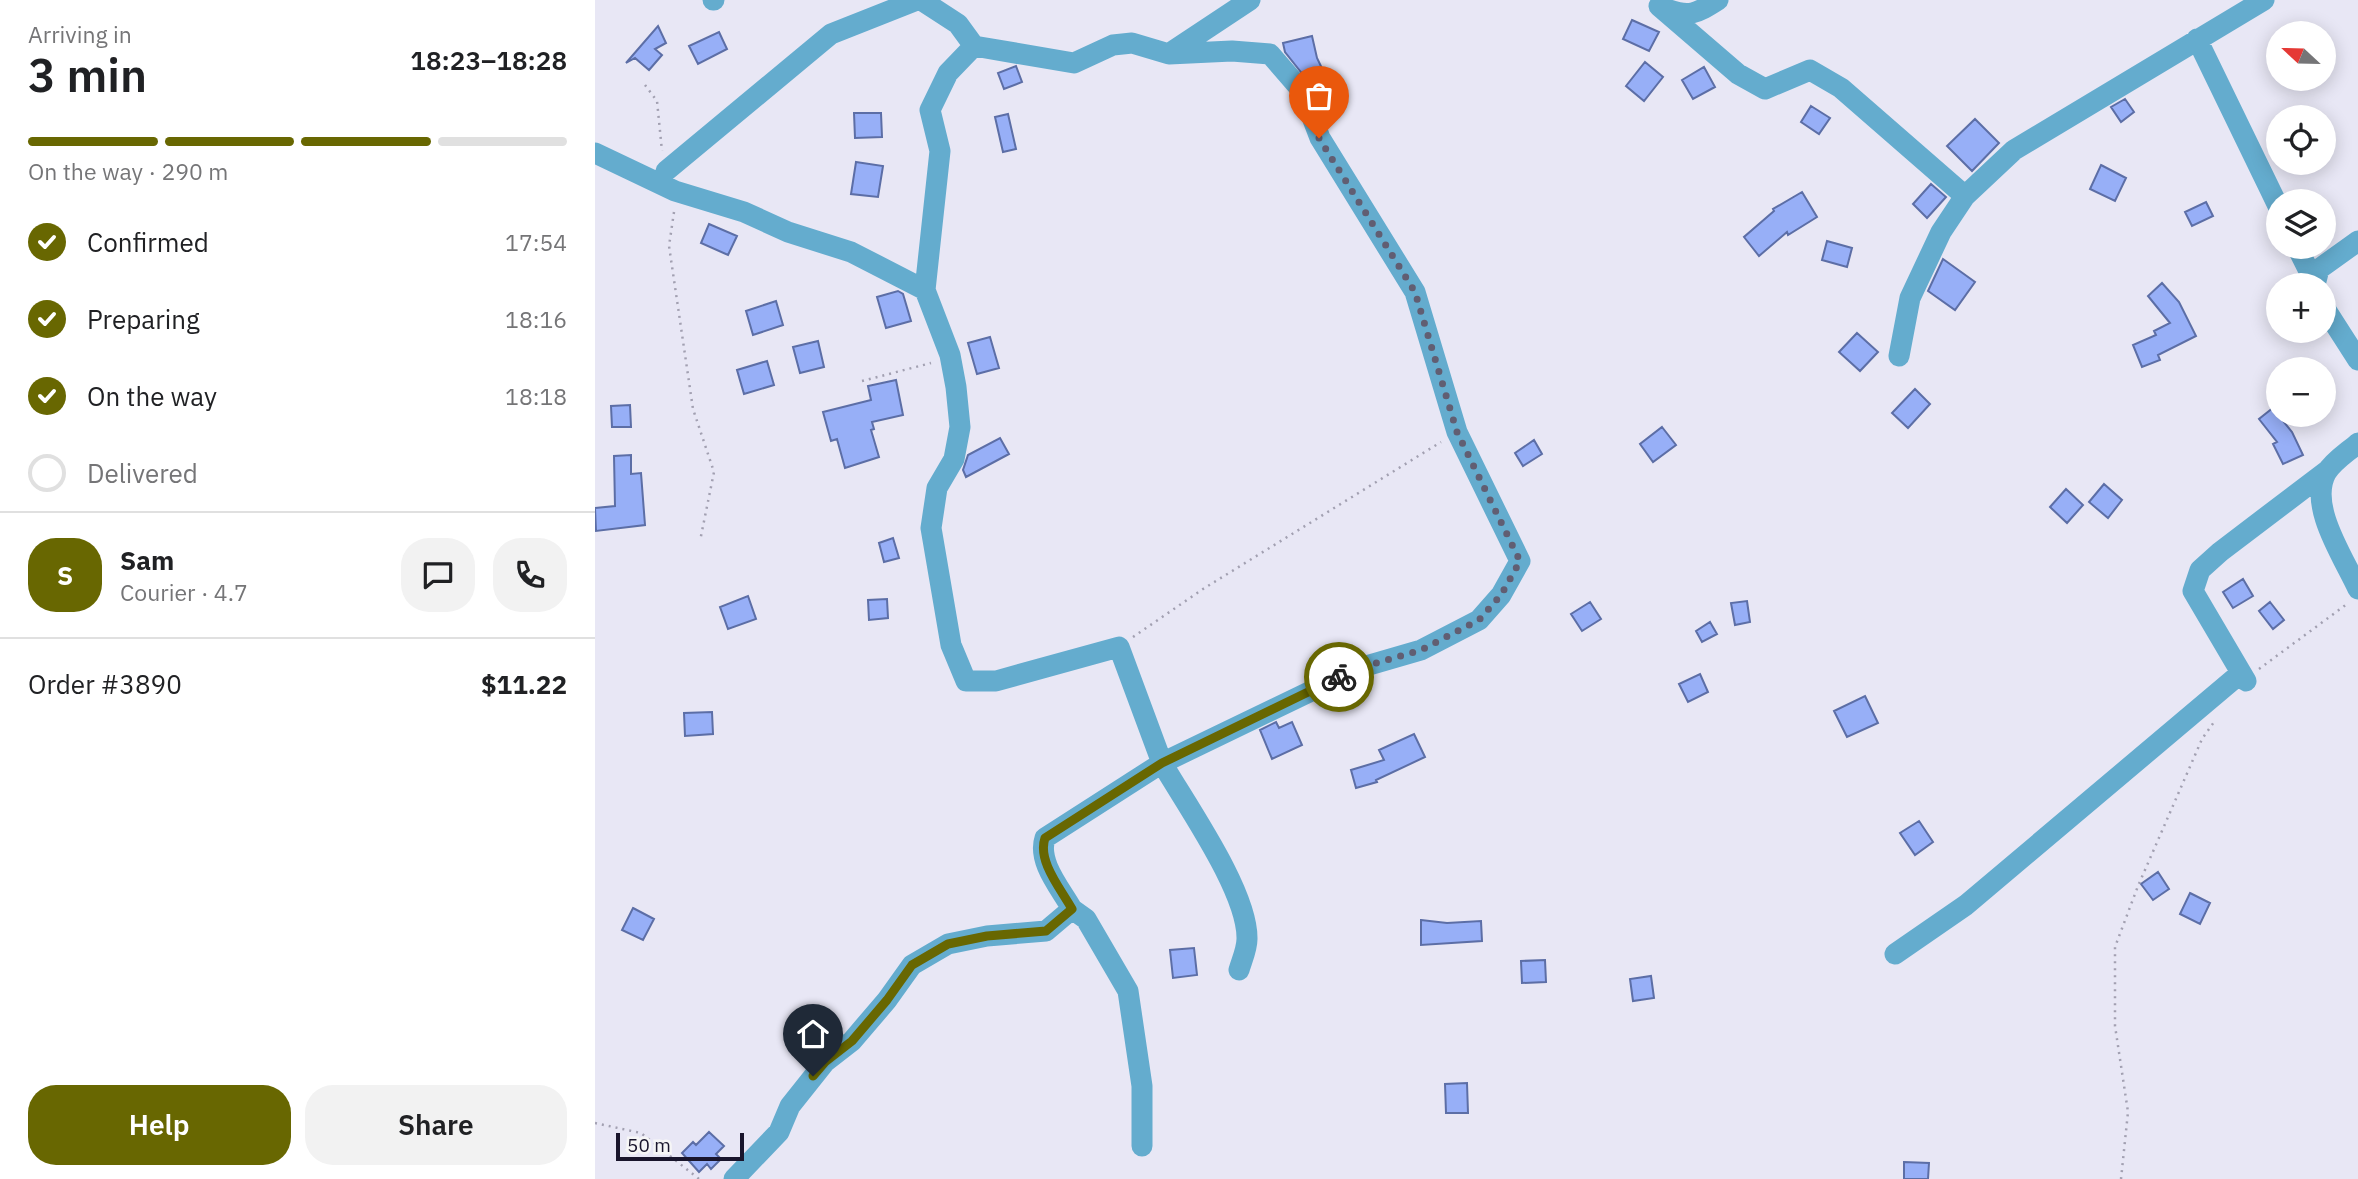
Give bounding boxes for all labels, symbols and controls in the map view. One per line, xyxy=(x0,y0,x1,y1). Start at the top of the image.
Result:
text: Arriving in xyxy=(28,19,132,49)
north arrow xyxy=(2266,21,2336,91)
map controls xyxy=(2266,21,2336,427)
text: 18:23–18:28 xyxy=(410,43,567,77)
text: 3 min xyxy=(28,45,147,105)
pin xyxy=(1289,66,1349,138)
icon: bag xyxy=(1300,77,1338,115)
button: locate xyxy=(2266,105,2336,175)
text: On the way · 290 m xyxy=(28,156,228,186)
button: layers xyxy=(2266,189,2336,259)
icon: check xyxy=(28,223,66,261)
text: Confirmed xyxy=(87,225,209,259)
text: 17:54 xyxy=(505,227,567,257)
button: + xyxy=(2266,273,2336,343)
icon: check xyxy=(28,300,66,338)
text: Preparing xyxy=(87,302,200,336)
text: 18:16 xyxy=(505,304,567,334)
button: − xyxy=(2266,357,2336,427)
icon: check xyxy=(28,377,66,415)
text: On the way xyxy=(87,379,217,413)
text: 18:18 xyxy=(505,381,567,411)
text: Delivered xyxy=(87,456,198,490)
button: chat xyxy=(401,538,475,612)
button: phone xyxy=(493,538,567,612)
text: Sam xyxy=(120,543,174,577)
text: S xyxy=(57,558,73,592)
text: Courier · 4.7 xyxy=(120,577,248,607)
courier xyxy=(1304,642,1374,712)
icon: bike xyxy=(1320,658,1358,696)
text: Order #3890 xyxy=(28,667,182,701)
text: $11.22 xyxy=(481,667,567,701)
pin xyxy=(783,1004,843,1076)
icon: home xyxy=(794,1015,832,1053)
button: Help xyxy=(28,1085,291,1165)
button: Share xyxy=(305,1085,567,1165)
scale bar xyxy=(616,1130,744,1162)
text: 50 m xyxy=(627,1133,671,1157)

